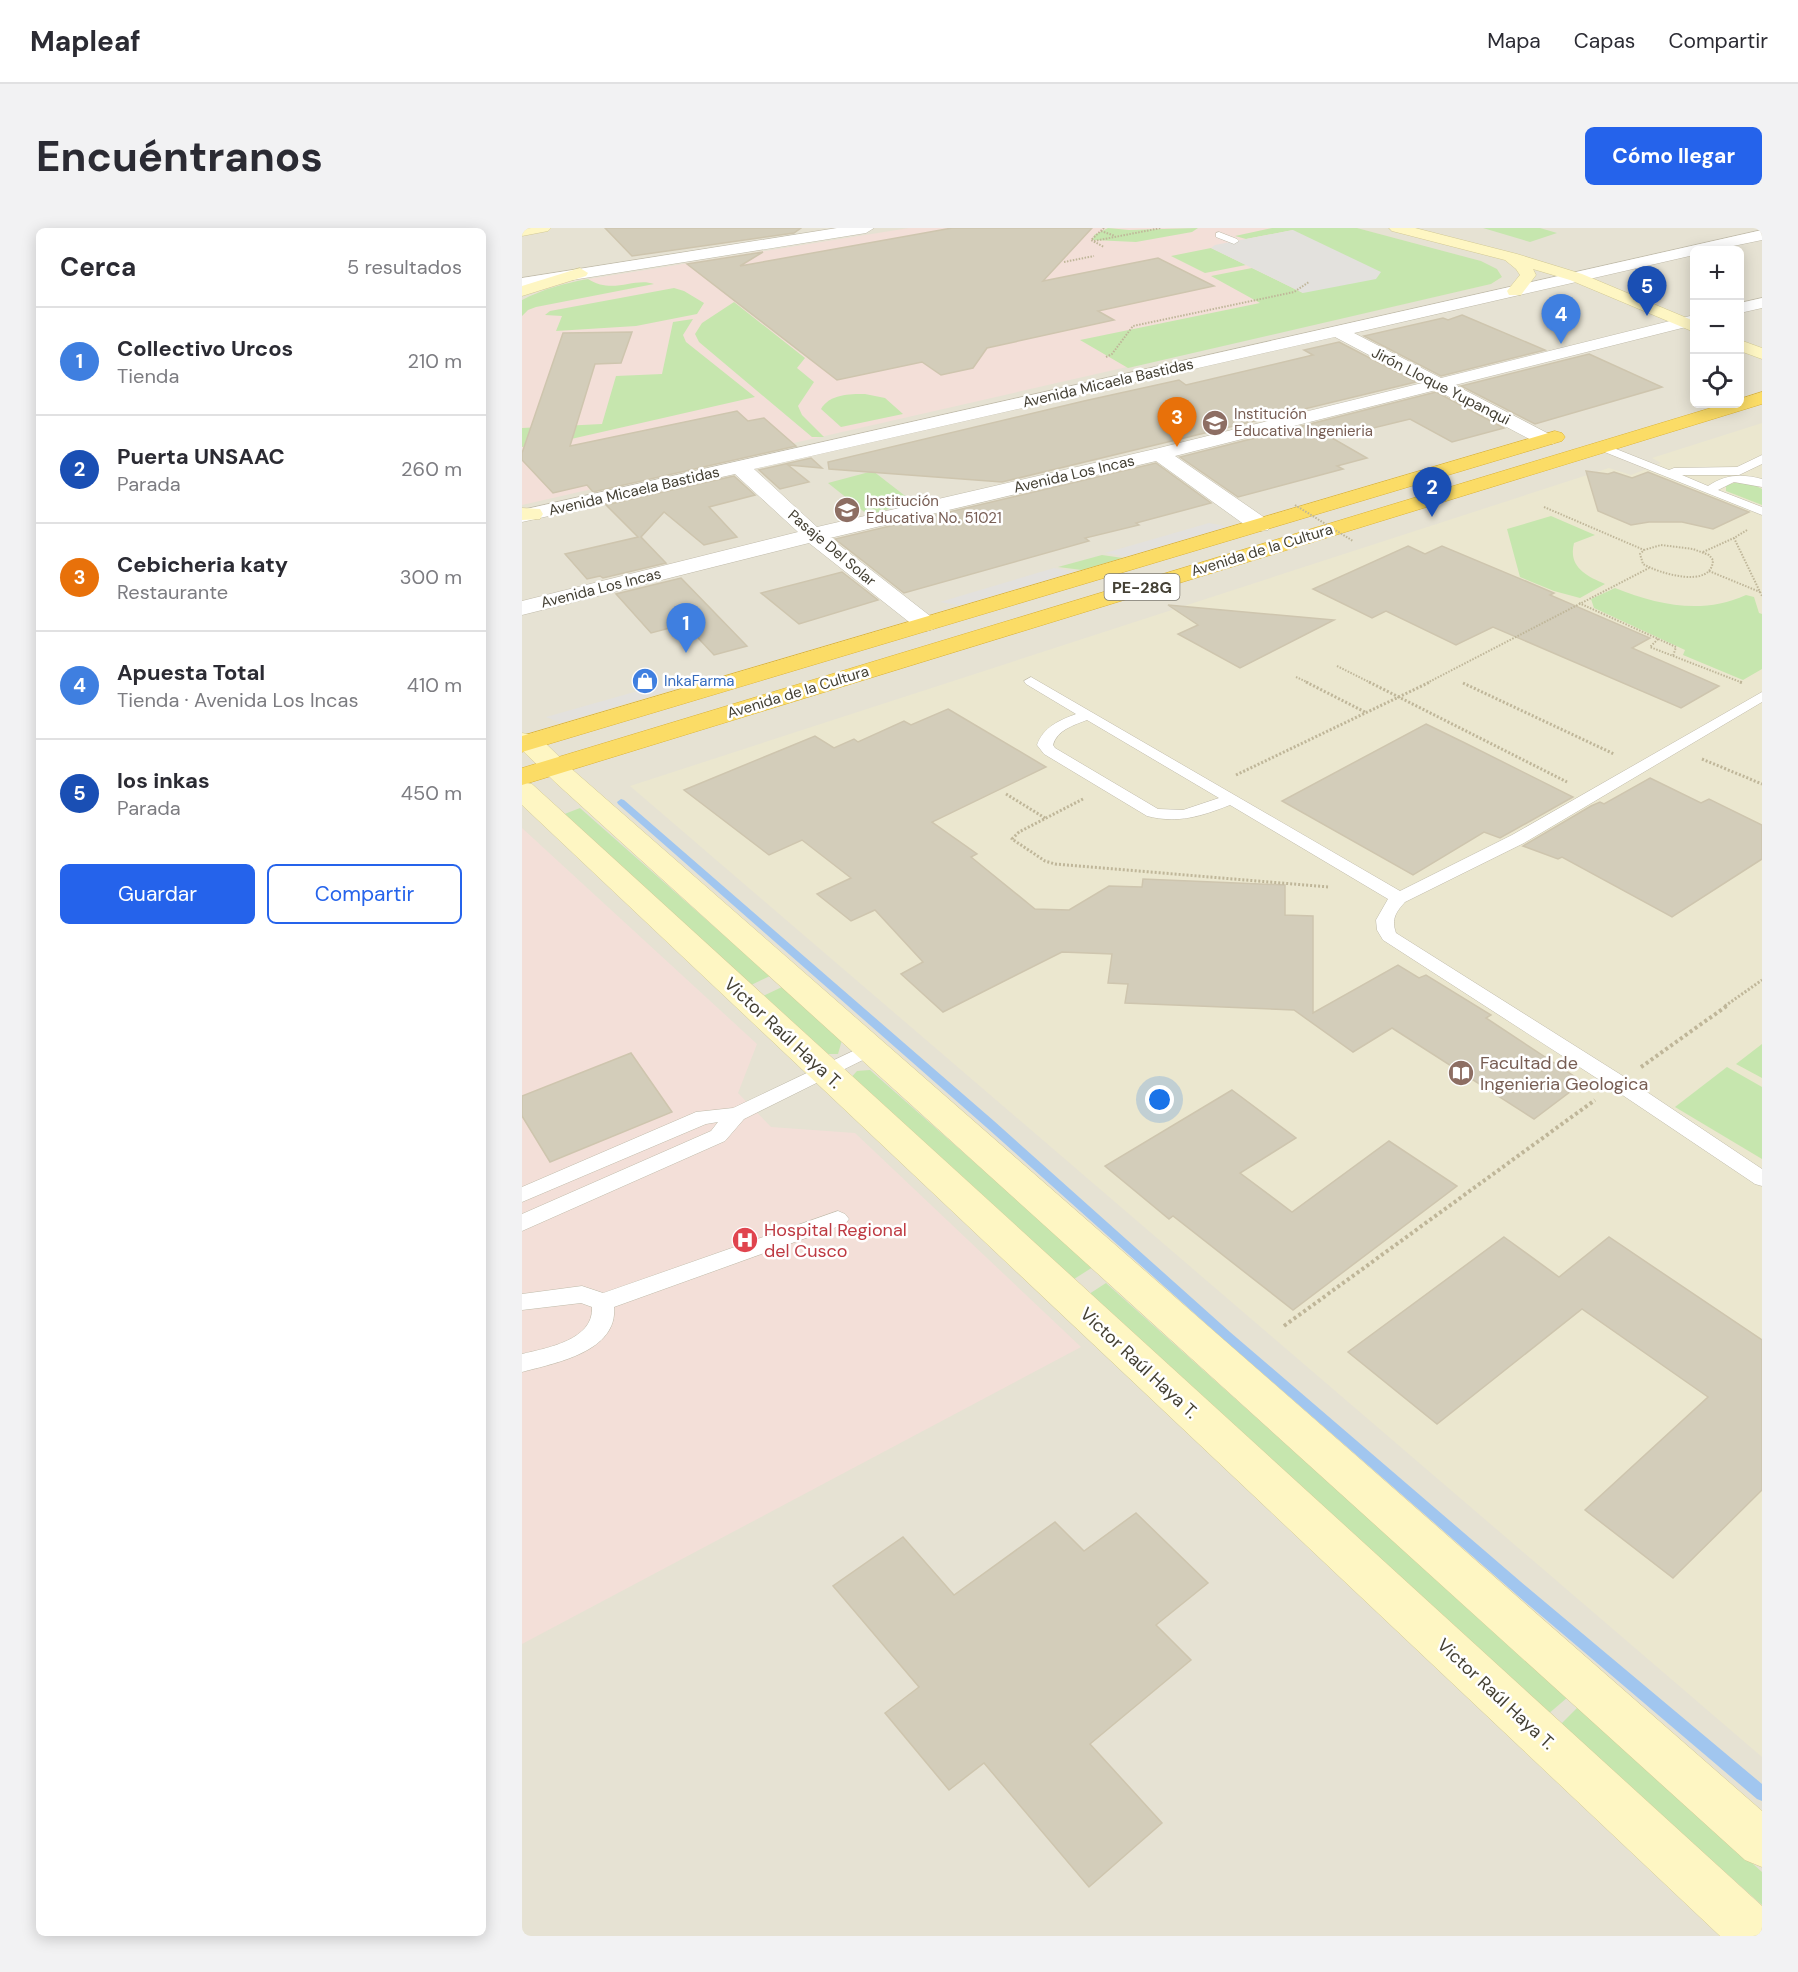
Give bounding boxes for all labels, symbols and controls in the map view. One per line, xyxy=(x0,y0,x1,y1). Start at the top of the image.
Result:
text: Mapleaf xyxy=(30,23,141,60)
text: Mapa xyxy=(1487,27,1541,55)
text: Capas xyxy=(1574,27,1635,55)
text: Compartir xyxy=(1668,27,1768,55)
button: Cómo llegar xyxy=(1585,127,1762,185)
text: Encuéntranos xyxy=(36,129,323,184)
map controls xyxy=(1690,246,1744,408)
button: + xyxy=(1690,246,1744,300)
text: Cerca xyxy=(60,250,136,284)
text: 5 resultados xyxy=(347,254,462,280)
pin: 5 xyxy=(1628,266,1666,316)
pin: 4 xyxy=(1542,294,1580,344)
button: − xyxy=(1690,300,1744,354)
text: Collectivo Urcos xyxy=(117,334,293,363)
street label: Jirón Lloque Yupanqui xyxy=(1368,342,1514,430)
text: 1 xyxy=(76,348,83,374)
text: 210 m xyxy=(407,348,462,374)
street label: Avenida Micaela Bastidas xyxy=(1021,354,1195,412)
button: locate xyxy=(1690,354,1744,408)
text: Tienda xyxy=(117,363,179,389)
pin: 3 xyxy=(1158,398,1196,447)
place label: Institución Educativa Ingenieria xyxy=(1234,404,1373,441)
school or university icon: Institución Educativa Ingenieria xyxy=(1200,408,1230,438)
text: Puerta UNSAAC xyxy=(117,442,285,471)
street label: Avenida Los Incas xyxy=(1012,450,1136,498)
text: 2 xyxy=(74,456,85,482)
text: 260 m xyxy=(401,456,462,482)
street label: Avenida Micaela Bastidas xyxy=(547,462,721,520)
pin: 2 xyxy=(1412,468,1452,517)
text: Parada xyxy=(117,471,181,497)
place label: Institución Educativa No. 51021 xyxy=(866,491,1002,528)
school or university icon: Institución Educativa No. 51021 xyxy=(832,495,862,525)
street label: Pasaje Del Solar xyxy=(784,505,881,591)
street label: Avenida de la Cultura xyxy=(1189,519,1335,581)
text: Cebicheria katy xyxy=(117,550,288,579)
street label: Avenida Los Incas xyxy=(539,563,663,613)
text: 3 xyxy=(73,564,86,590)
text: 300 m xyxy=(400,564,462,590)
road number: PE-28G xyxy=(1104,574,1180,600)
text: Restaurante xyxy=(117,579,228,605)
pin: 1 xyxy=(666,604,706,653)
text: Apuesta Total xyxy=(117,658,265,687)
street label: Avenida de la Cultura xyxy=(725,661,871,723)
shop icon: InkaFarma xyxy=(630,666,660,696)
place label: InkaFarma xyxy=(664,671,735,691)
text: 4 xyxy=(73,672,86,698)
text: 410 m xyxy=(407,672,462,698)
text: Tienda · Avenida Los Incas xyxy=(117,687,358,713)
text: los inkas xyxy=(117,766,210,795)
text: 5 xyxy=(73,780,86,806)
text: 450 m xyxy=(401,780,462,806)
text: Parada xyxy=(117,795,181,821)
button: Guardar xyxy=(60,864,255,924)
button: Compartir xyxy=(267,864,462,924)
street label: Victor Raúl Haya T. xyxy=(719,972,847,1094)
place label: Facultad de Ingenieria Geologica xyxy=(1480,1051,1648,1096)
library icon: Facultad de Ingenieria Geologica xyxy=(1446,1058,1476,1088)
your location xyxy=(1145,1085,1174,1114)
place label: Hospital Regional del Cusco xyxy=(764,1218,907,1263)
hospital icon: Hospital Regional del Cusco xyxy=(730,1225,760,1255)
street label: Victor Raúl Haya T. xyxy=(1075,1302,1203,1424)
street label: Victor Raúl Haya T. xyxy=(1432,1633,1560,1755)

